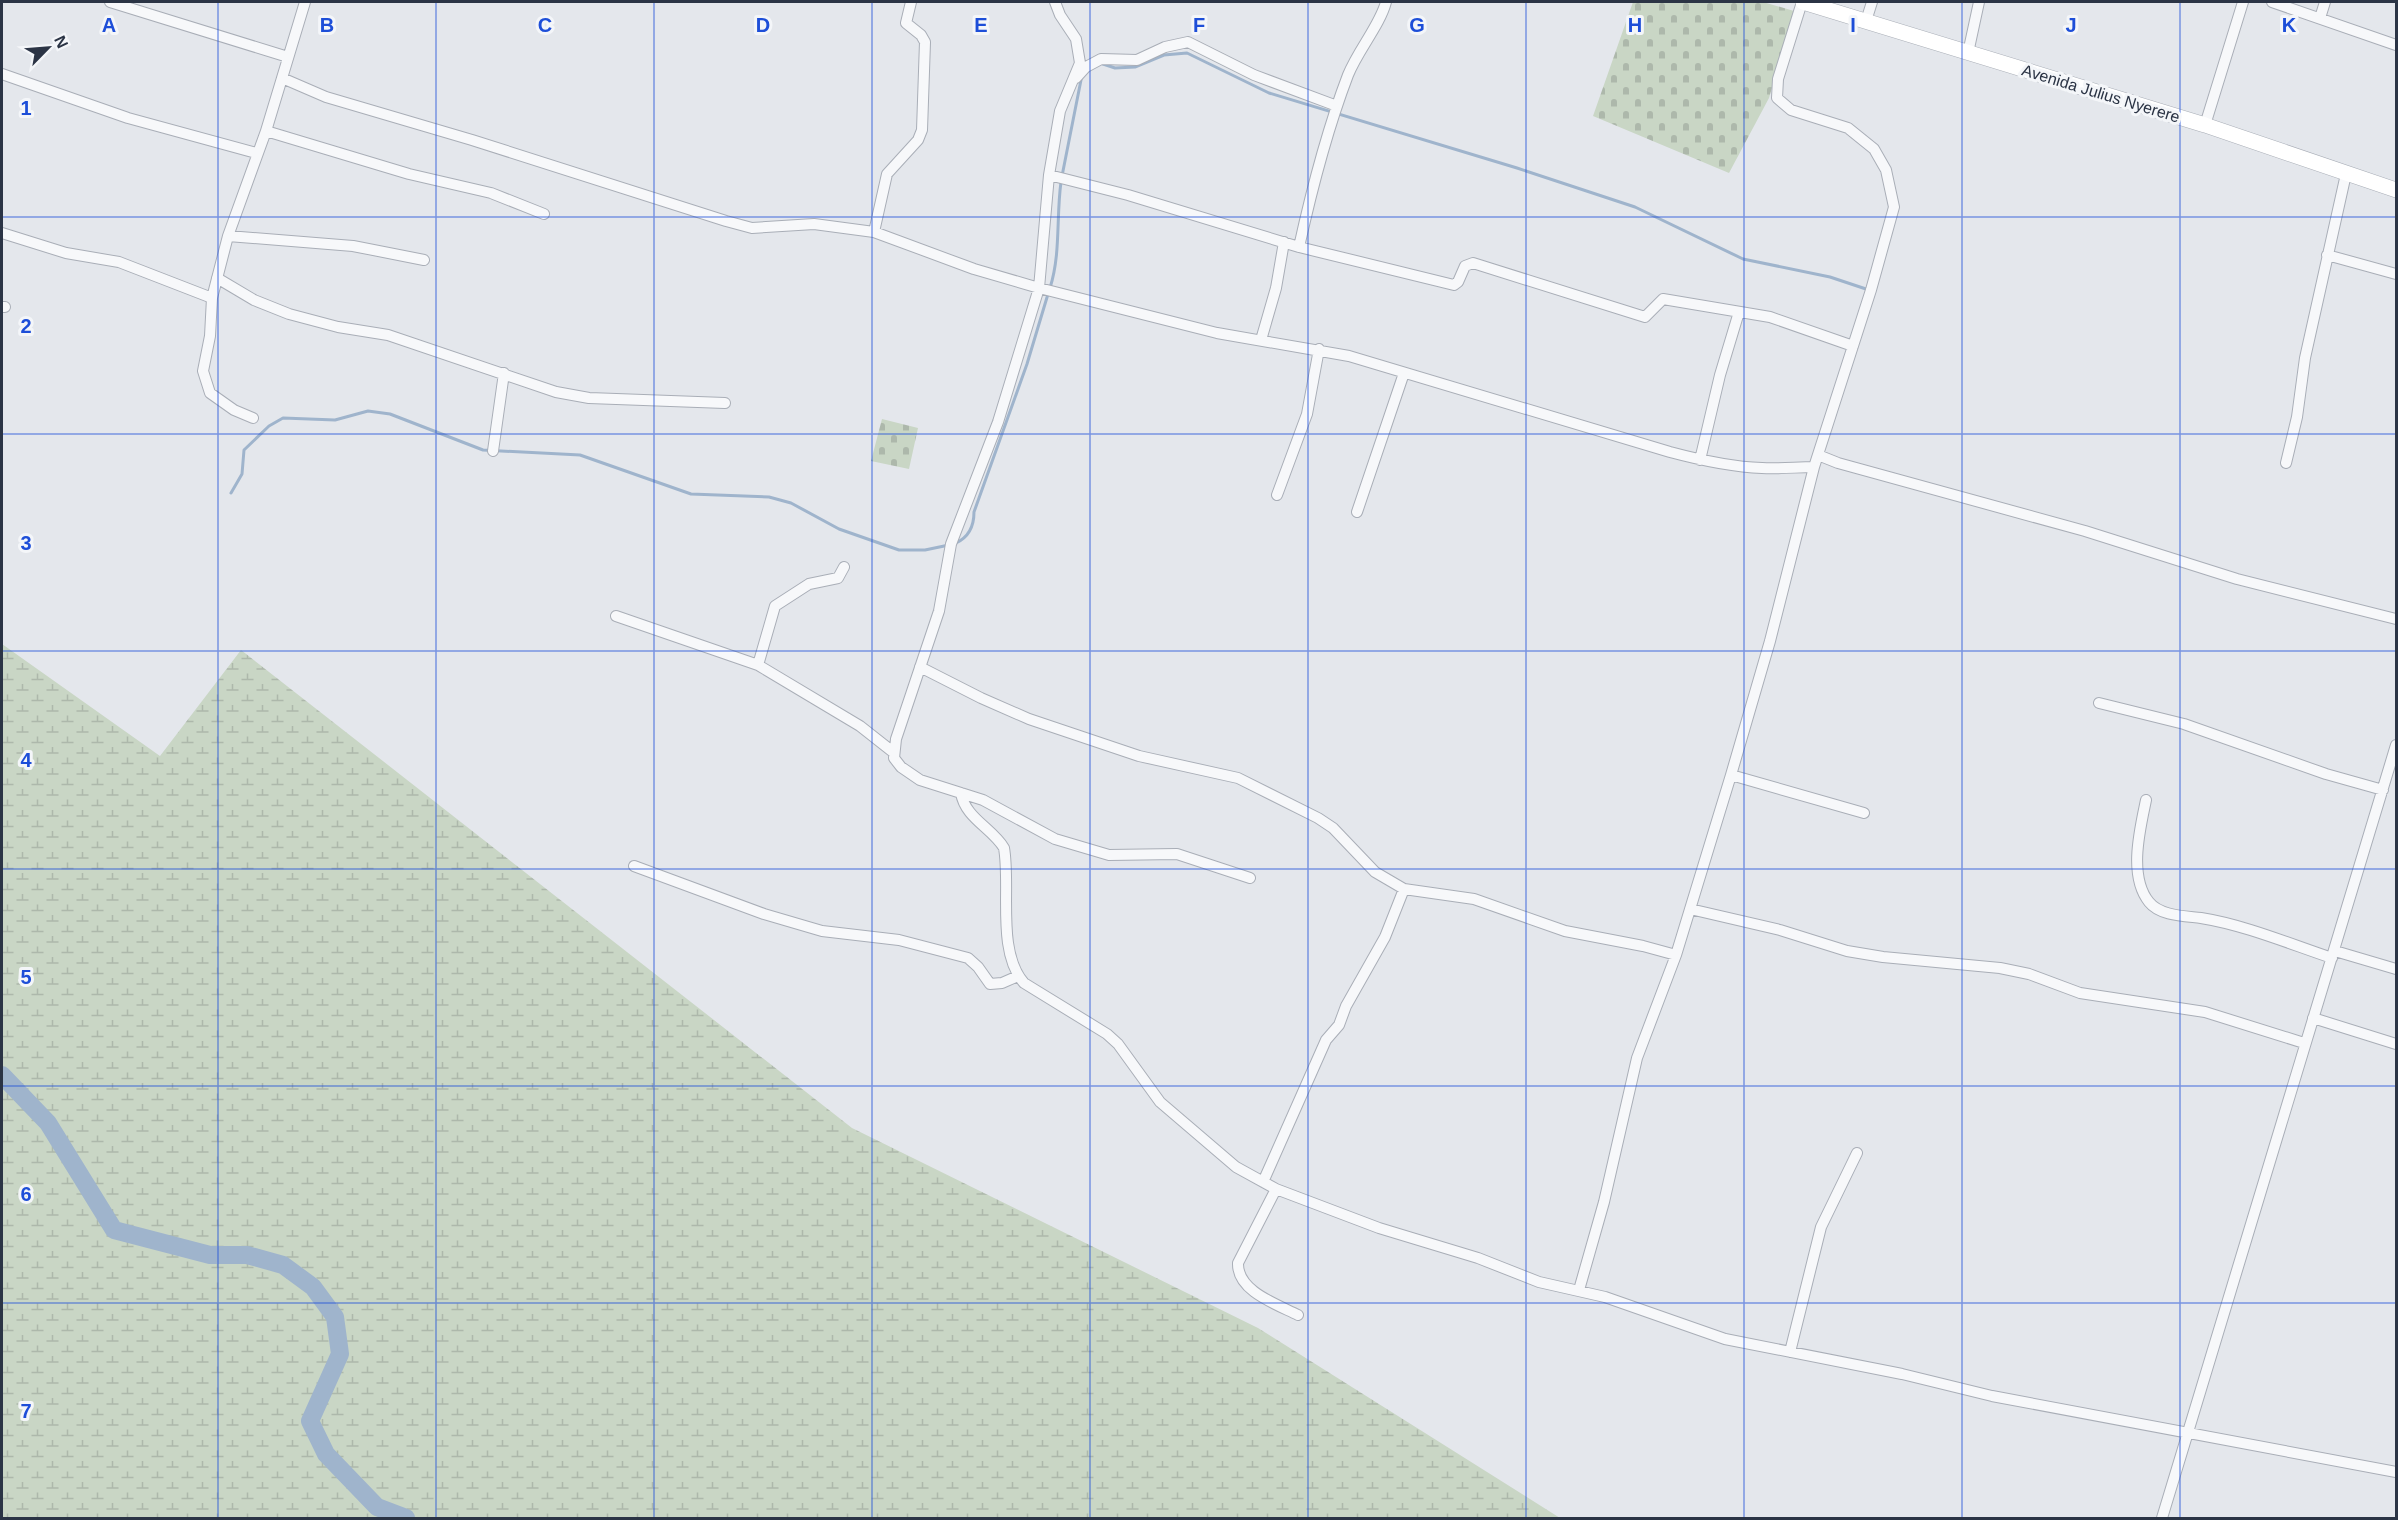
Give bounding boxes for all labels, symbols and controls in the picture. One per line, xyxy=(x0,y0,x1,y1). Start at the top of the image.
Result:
text: A xyxy=(102,14,116,36)
text: B xyxy=(320,14,334,36)
text: C xyxy=(538,14,552,36)
text: D xyxy=(756,14,770,36)
text: E xyxy=(974,14,988,36)
text: F xyxy=(1193,14,1205,36)
text: G xyxy=(1409,14,1425,36)
text: H xyxy=(1628,14,1642,36)
text: I xyxy=(1850,14,1856,36)
text: J xyxy=(2065,14,2077,36)
text: K xyxy=(2282,14,2297,36)
north arrow xyxy=(18,18,78,78)
text: N xyxy=(51,33,71,51)
street label: Avenida Julius Nyerere xyxy=(2020,61,2182,126)
text: 1 xyxy=(20,97,32,119)
text: 2 xyxy=(20,315,32,337)
text: 3 xyxy=(20,532,32,554)
text: 4 xyxy=(20,749,32,771)
text: 5 xyxy=(20,966,32,988)
text: 6 xyxy=(20,1183,32,1205)
text: 7 xyxy=(20,1400,32,1422)

